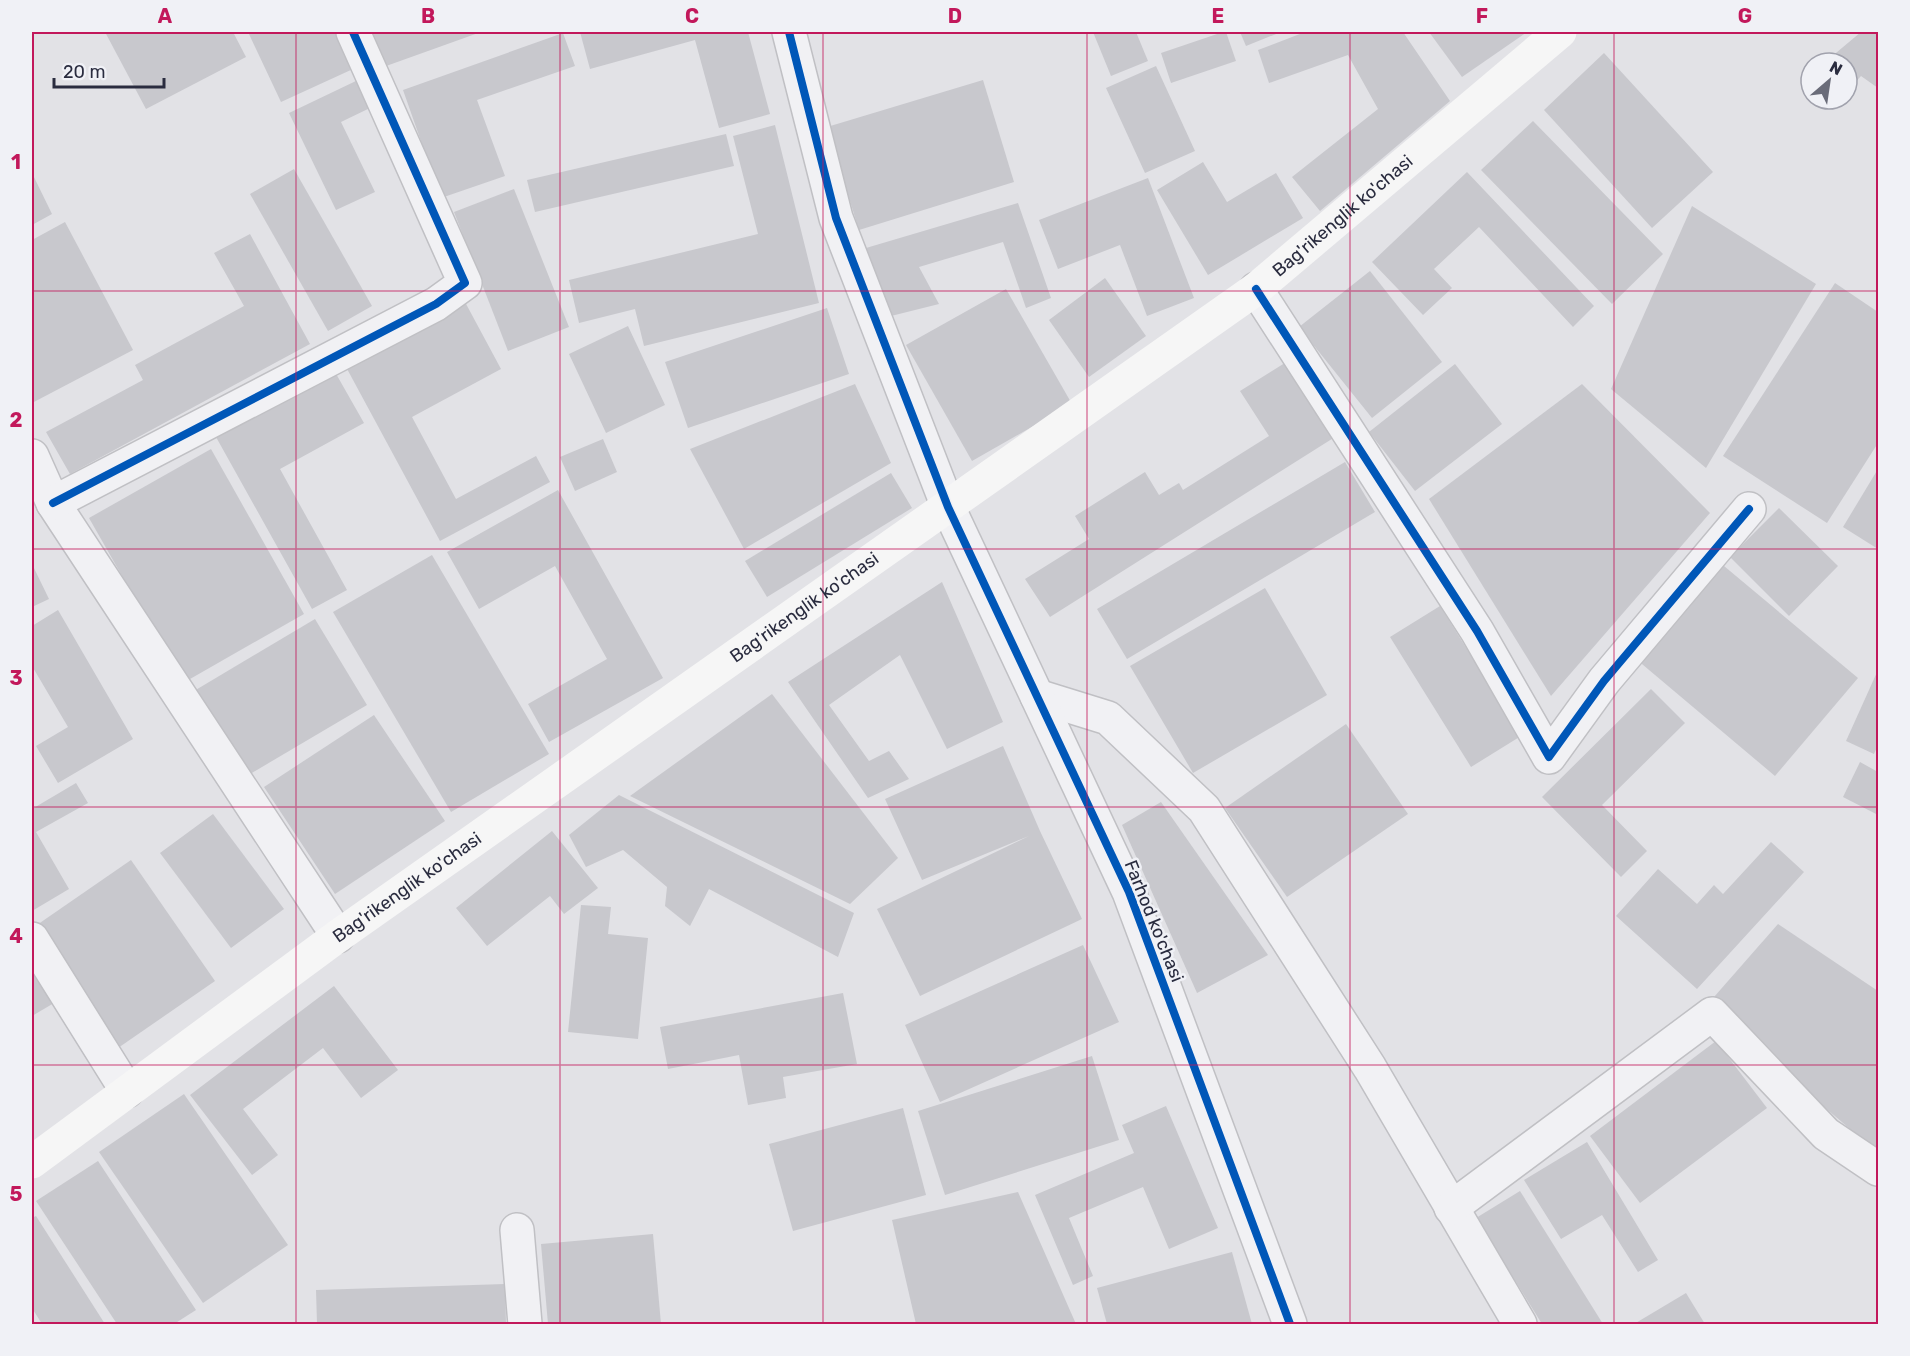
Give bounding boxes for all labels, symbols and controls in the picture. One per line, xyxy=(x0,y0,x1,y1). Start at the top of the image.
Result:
text: A xyxy=(158,4,173,28)
text: B xyxy=(421,4,435,28)
text: C xyxy=(685,4,699,28)
text: D xyxy=(948,4,962,28)
text: E xyxy=(1212,4,1224,28)
text: F xyxy=(1476,4,1488,28)
text: G xyxy=(1738,4,1752,28)
scale bar xyxy=(54,51,164,89)
north arrow xyxy=(1799,51,1859,111)
text: N xyxy=(1826,57,1846,79)
text: 20 m xyxy=(63,61,105,83)
text: 1 xyxy=(11,150,21,174)
street label: Bag'rikenglik ko'chasi xyxy=(1268,150,1417,281)
text: 2 xyxy=(10,408,23,432)
street label: Bag'rikenglik ko'chasi xyxy=(726,547,883,667)
text: 3 xyxy=(9,666,23,690)
street label: Bag'rikenglik ko'chasi xyxy=(328,827,486,947)
street label: Farhod ko'chasi xyxy=(1120,857,1188,985)
text: 4 xyxy=(9,924,23,948)
text: 5 xyxy=(10,1182,23,1206)

